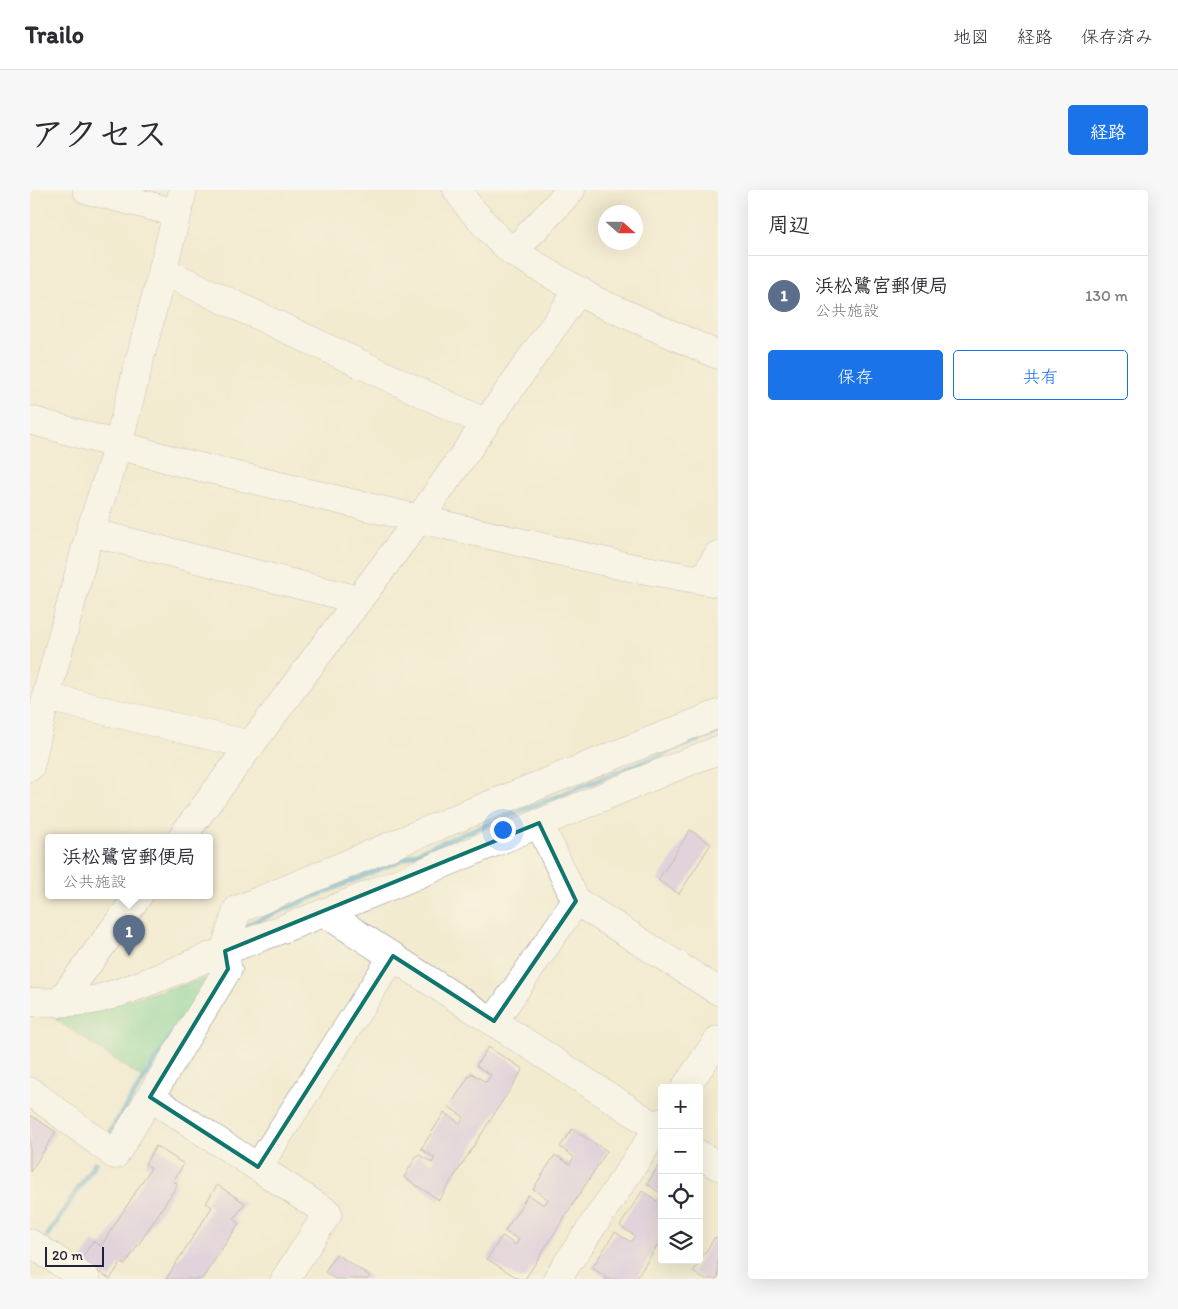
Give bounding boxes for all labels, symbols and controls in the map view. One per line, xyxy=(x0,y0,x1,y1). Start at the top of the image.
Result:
text: Trailo xyxy=(25,20,84,49)
text: 地図 xyxy=(953,26,989,48)
text: 経路 xyxy=(1017,26,1053,48)
text: 保存済み xyxy=(1081,26,1153,48)
button: 経路 xyxy=(1068,105,1148,155)
text: アクセス xyxy=(30,113,168,155)
north arrow xyxy=(598,205,643,250)
text: 周辺 xyxy=(768,212,810,237)
text: 浜松鷺宮郵便局 xyxy=(815,274,948,297)
text: 1 xyxy=(780,286,788,305)
text: 130 m xyxy=(1085,286,1128,305)
text: 公共施設 xyxy=(815,301,879,320)
button: 保存 xyxy=(768,350,943,400)
button: 共有 xyxy=(953,350,1128,400)
your location xyxy=(490,817,516,843)
popup xyxy=(45,834,213,899)
text: 浜松鷺宮郵便局 xyxy=(62,845,196,868)
text: 公共施設 xyxy=(62,872,127,891)
pin: 1 xyxy=(113,915,145,956)
map controls xyxy=(658,1084,703,1264)
button: + xyxy=(658,1084,703,1129)
button: − xyxy=(658,1129,703,1174)
button: locate xyxy=(658,1174,703,1219)
button: layers xyxy=(658,1219,703,1264)
scale bar xyxy=(45,1244,104,1267)
text: 20 m xyxy=(52,1247,83,1264)

